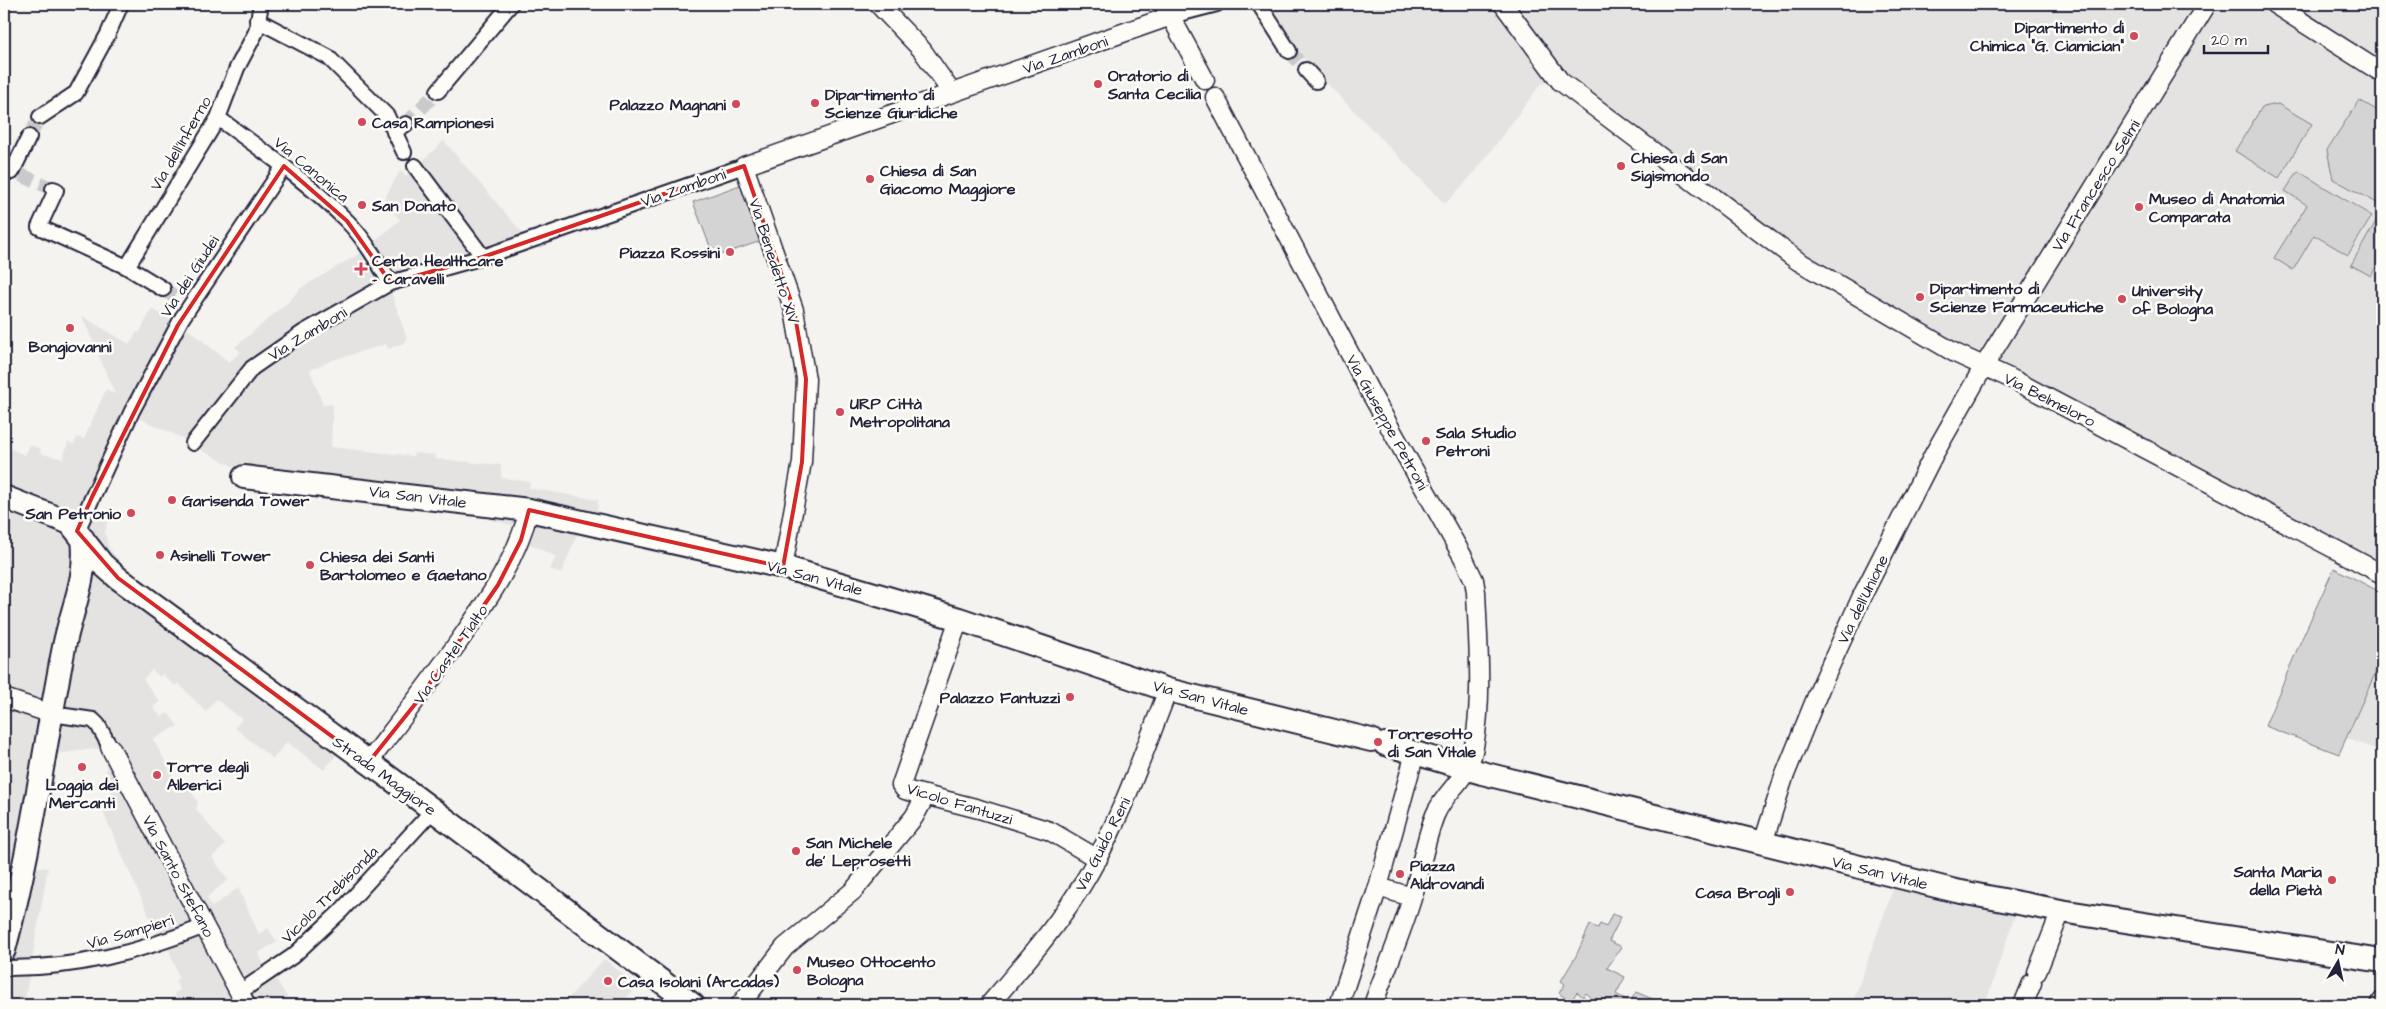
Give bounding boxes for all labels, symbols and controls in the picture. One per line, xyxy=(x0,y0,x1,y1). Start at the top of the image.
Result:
place label: Dipartimento di Chimica "G. Ciamician" xyxy=(1970,17,2125,57)
scale bar xyxy=(2204,22,2267,54)
street label: Via Zamboni xyxy=(1020,30,1111,80)
marker: Dipartimento di Chimica "G. Ciamician" xyxy=(2128,30,2140,42)
text: 20 m xyxy=(2211,30,2247,51)
place label: Oratorio di Santa Cecilia xyxy=(1107,65,1202,105)
marker: Oratorio di Santa Cecilia xyxy=(1092,78,1104,90)
place label: Dipartimento di Scienze Giuridiche xyxy=(824,84,958,124)
street label: Via dell'Inferno xyxy=(145,92,217,195)
place label: Palazzo Magnani xyxy=(610,94,727,118)
marker: Dipartimento di Scienze Giuridiche xyxy=(809,97,821,109)
marker: Palazzo Magnani xyxy=(730,98,742,110)
place label: Casa Rampionesi xyxy=(372,112,494,134)
street label: Via Francesco Selmi xyxy=(2046,115,2146,256)
marker: Casa Rampionesi xyxy=(356,116,368,128)
street label: Via Canonica xyxy=(269,132,354,208)
place label: Chiesa di San Sigismondo xyxy=(1630,147,1727,189)
place label: Chiesa di San Giacomo Maggiore xyxy=(880,160,1016,202)
marker: Chiesa di San Sigismondo xyxy=(1615,160,1627,172)
street label: Via Zamboni xyxy=(638,163,729,213)
marker: Chiesa di San Giacomo Maggiore xyxy=(864,173,876,185)
place label: Museo di Anatomia Comparata xyxy=(2149,188,2285,228)
place label: San Donato xyxy=(371,195,457,217)
street label: Via Benedetto XIV xyxy=(743,196,805,327)
marker: San Donato xyxy=(356,199,368,211)
marker: Museo di Anatomia Comparata xyxy=(2133,201,2145,213)
street label: Via dei Giudei xyxy=(155,231,225,322)
place label: Piazza Rossini xyxy=(620,242,721,264)
marker: Piazza Rossini xyxy=(724,246,736,258)
place label: Cerba Healthcare - Caravelli xyxy=(372,250,504,290)
marker: Cerba Healthcare - Caravelli xyxy=(354,262,368,276)
place label: Dipartimento di Scienze Farmaceutiche xyxy=(1929,278,2104,318)
place label: University of Bologna xyxy=(2132,280,2214,322)
marker: Dipartimento di Scienze Farmaceutiche xyxy=(1914,291,1926,303)
marker: University of Bologna xyxy=(2116,293,2128,305)
street label: Via Zamboni xyxy=(264,301,352,366)
marker: Bongiovanni xyxy=(64,322,76,334)
place label: Bongiovanni xyxy=(29,336,112,360)
street label: Via Giuseppe Petroni xyxy=(1341,351,1434,495)
street label: Via Belmeloro xyxy=(2000,367,2099,432)
place label: URP Città Metropolitana xyxy=(850,393,951,433)
marker: URP Città Metropolitana xyxy=(834,406,846,418)
place label: Sala Studio Petroni xyxy=(1435,422,1517,462)
marker: Sala Studio Petroni xyxy=(1420,435,1432,447)
street label: Via San Vitale xyxy=(368,480,468,514)
place label: Garisenda Tower xyxy=(182,490,309,512)
marker: Garisenda Tower xyxy=(166,494,178,506)
place label: San Petronio xyxy=(25,503,122,525)
marker: San Petronio xyxy=(125,507,137,519)
place label: Asinelli Tower xyxy=(170,545,271,567)
place label: Chiesa dei Santi Bartolomeo e Gaetano xyxy=(320,546,487,586)
marker: Asinelli Tower xyxy=(154,549,166,561)
street label: Via dell'Unione xyxy=(1832,551,1894,648)
street label: Via San Vitale xyxy=(765,555,865,601)
marker: Chiesa dei Santi Bartolomeo e Gaetano xyxy=(304,559,316,571)
street label: Via Castel Tialto xyxy=(408,600,493,709)
street label: Via San Vitale xyxy=(1151,675,1251,721)
place label: Palazzo Fantuzzi xyxy=(940,687,1061,709)
marker: Palazzo Fantuzzi xyxy=(1064,691,1076,703)
place label: Torresotto di San Vitale xyxy=(1387,723,1476,763)
street label: Strada Maggiore xyxy=(328,731,441,822)
marker: Torresotto di San Vitale xyxy=(1372,736,1384,748)
place label: Torre degli Alberici xyxy=(166,756,249,796)
marker: Loggia dei Mercanti xyxy=(76,761,88,773)
marker: Torre degli Alberici xyxy=(151,769,163,781)
place label: Loggia dei Mercanti xyxy=(46,774,119,814)
street label: Vicolo Fantuzzi xyxy=(904,777,1016,831)
street label: Via Guido Reni xyxy=(1070,793,1136,895)
street label: Via Santo Stefano xyxy=(137,812,220,941)
place label: San Michele de' Leprosetti xyxy=(805,832,911,872)
street label: Vicolo Trebisonda xyxy=(276,841,383,948)
marker: San Michele de' Leprosetti xyxy=(790,845,802,857)
street label: Via San Vitale xyxy=(1830,850,1930,896)
place label: Piazza Aldrovandi xyxy=(1410,855,1484,895)
place label: Santa Maria della Pietà xyxy=(2233,861,2323,901)
marker: Piazza Aldrovandi xyxy=(1394,868,1406,880)
marker: Santa Maria della Pietà xyxy=(2326,874,2338,886)
place label: Casa Brogli xyxy=(1696,882,1781,906)
marker: Casa Brogli xyxy=(1784,886,1796,898)
street label: Via Sampieri xyxy=(84,909,177,955)
north arrow xyxy=(2314,936,2364,986)
text: N xyxy=(2334,940,2346,961)
place label: Museo Ottocento Bologna xyxy=(807,951,936,993)
marker: Museo Ottocento Bologna xyxy=(791,964,803,976)
place label: Casa Isolani (Arcadas) xyxy=(618,971,779,993)
marker: Casa Isolani (Arcadas) xyxy=(602,975,614,987)

